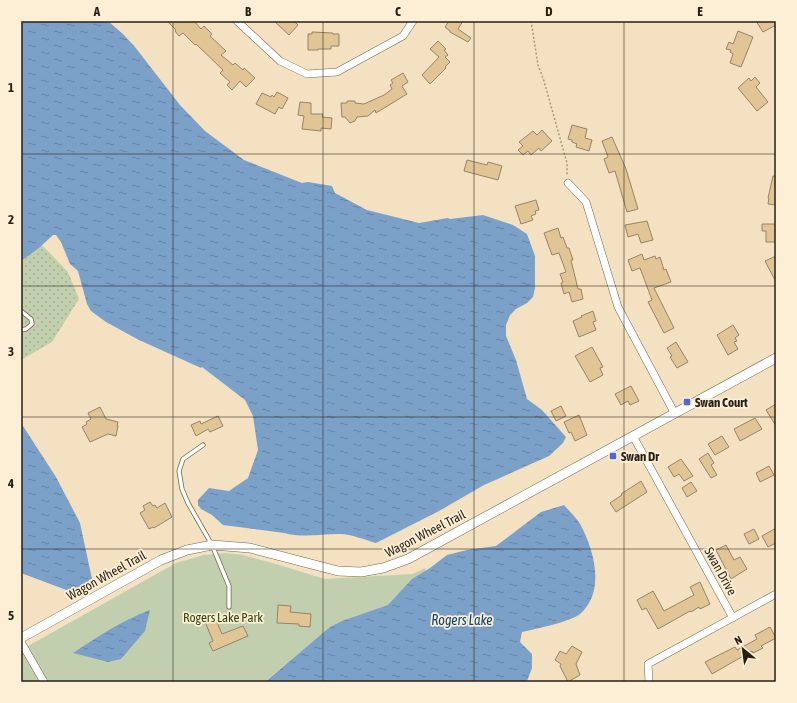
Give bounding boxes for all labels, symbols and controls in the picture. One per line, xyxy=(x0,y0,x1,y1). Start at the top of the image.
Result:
text: A xyxy=(93,4,101,19)
text: B xyxy=(245,4,252,19)
text: C xyxy=(395,4,401,19)
text: D xyxy=(545,4,553,19)
text: E xyxy=(697,4,703,19)
text: 1 xyxy=(8,80,14,95)
text: 2 xyxy=(8,212,14,227)
text: 3 xyxy=(8,344,14,359)
place label: Swan Court xyxy=(695,395,748,410)
marker: Swan Court xyxy=(682,397,692,407)
place label: Swan Dr xyxy=(621,449,660,464)
marker: Swan Dr xyxy=(608,451,618,461)
text: 4 xyxy=(7,476,14,491)
street label: Wagon Wheel Trail xyxy=(382,506,468,560)
street label: Swan Drive xyxy=(701,545,740,598)
street label: Wagon Wheel Trail xyxy=(64,547,149,603)
text: 5 xyxy=(8,608,14,623)
park label: Rogers Lake Park xyxy=(183,610,263,625)
water label: Rogers Lake xyxy=(431,612,493,628)
north arrow xyxy=(723,629,763,669)
text: N xyxy=(732,633,744,647)

